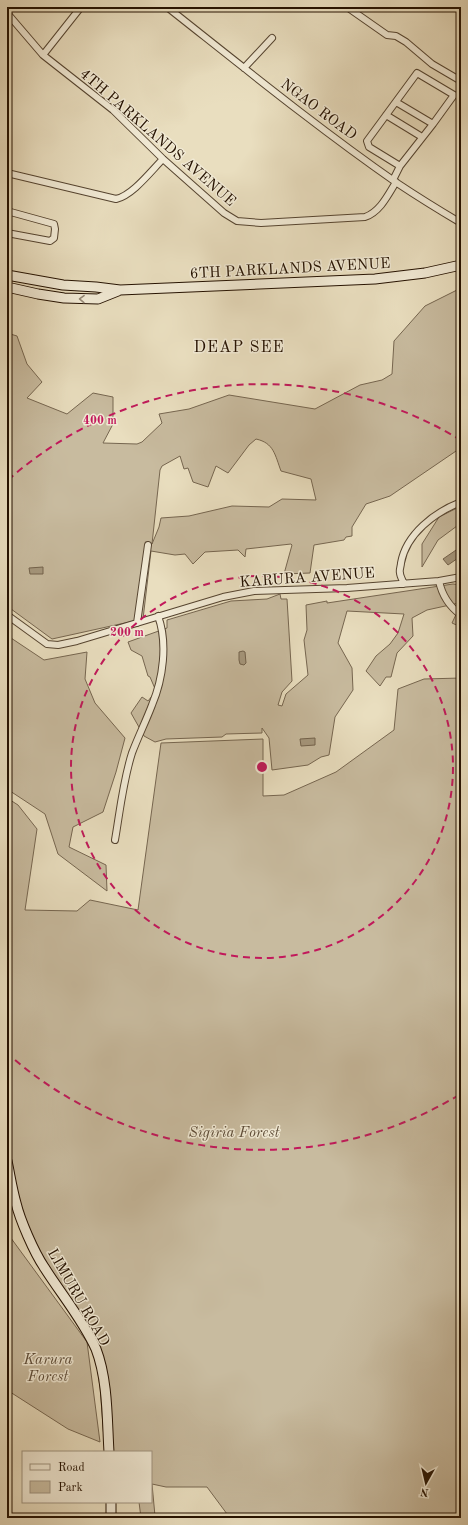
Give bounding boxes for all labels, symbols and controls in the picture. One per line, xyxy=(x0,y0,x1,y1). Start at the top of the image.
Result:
street label: 4TH PARKLANDS AVENUE xyxy=(76,67,238,210)
street label: NGAO ROAD xyxy=(277,77,359,144)
street label: 6TH PARKLANDS AVENUE xyxy=(189,257,391,282)
one-way arrow xyxy=(79,294,85,303)
district label: DEAP SEE xyxy=(193,340,285,356)
text: 400 m xyxy=(83,415,117,427)
street label: KARURA AVENUE xyxy=(239,566,375,591)
text: 200 m xyxy=(110,627,144,639)
centre of rings xyxy=(255,760,269,774)
park label: Sigiria Forest xyxy=(188,1126,280,1141)
street label: LIMURU ROAD xyxy=(44,1246,112,1349)
park label: Karura Forest xyxy=(23,1353,72,1385)
legend xyxy=(22,1451,152,1503)
text: Road xyxy=(58,1462,85,1474)
north arrow xyxy=(406,1463,446,1503)
text: Park xyxy=(58,1482,83,1494)
text: N xyxy=(419,1485,430,1497)

